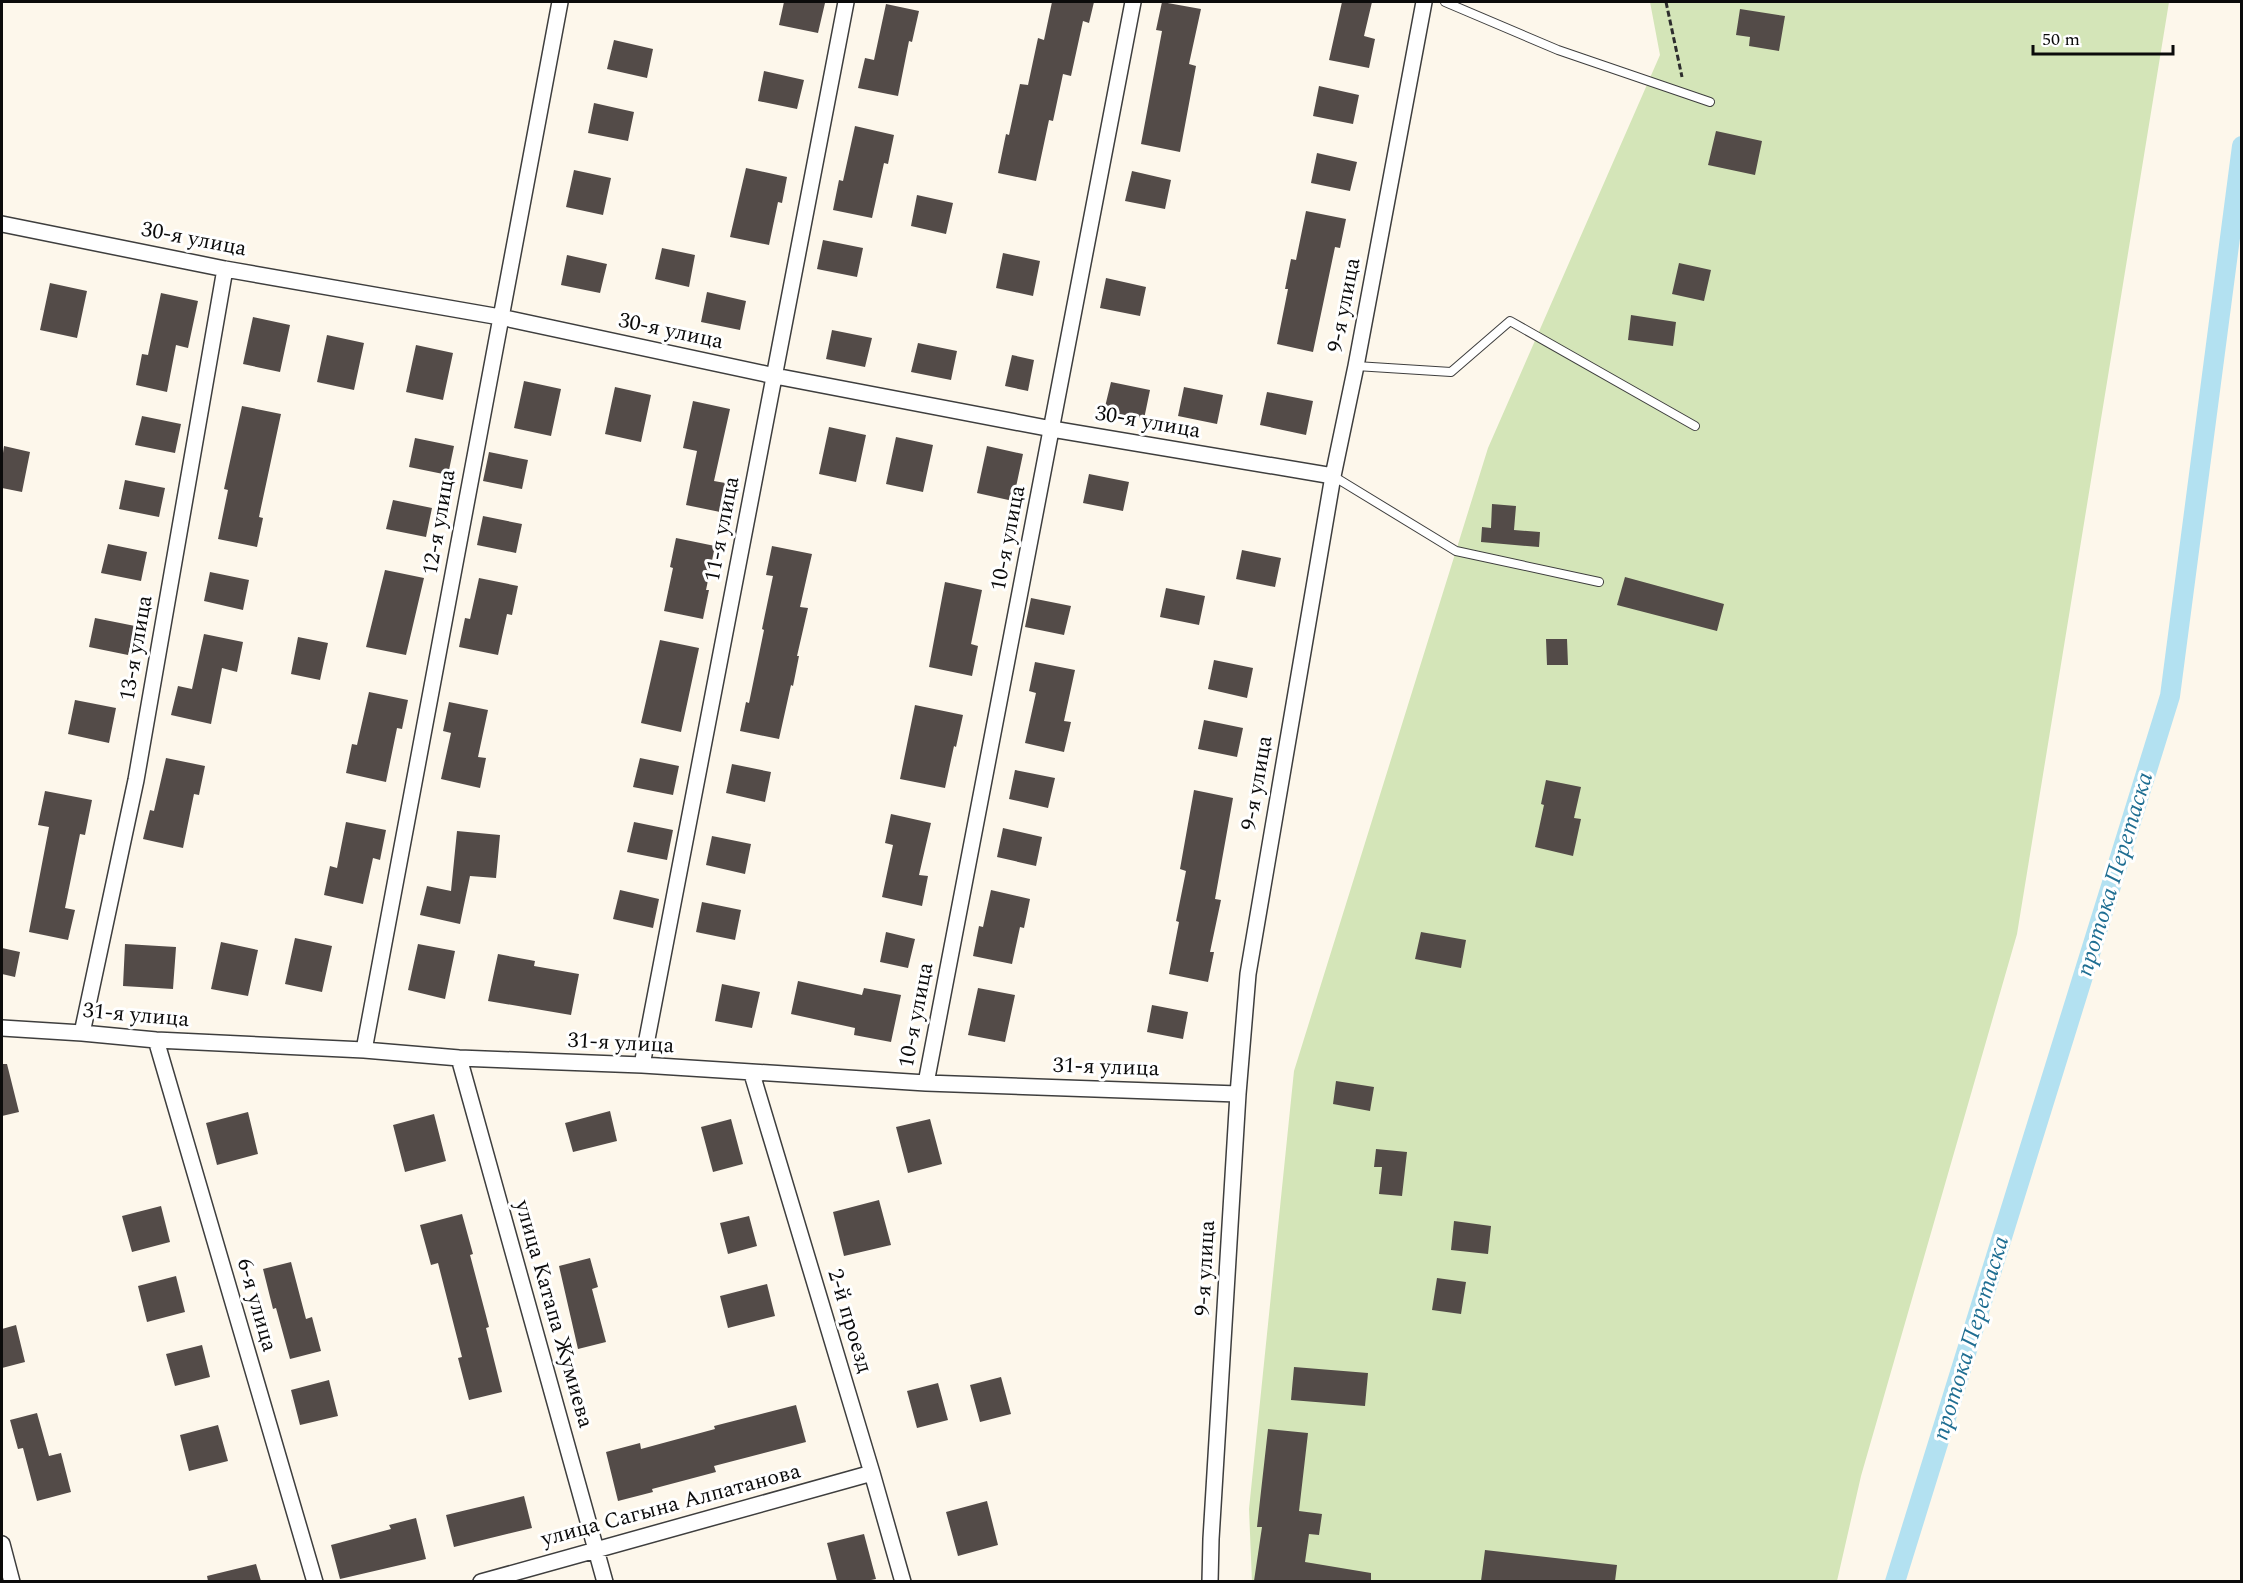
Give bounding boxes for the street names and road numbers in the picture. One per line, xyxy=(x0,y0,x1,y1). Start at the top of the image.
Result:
street label: 30-я улица xyxy=(138,213,250,265)
street label: 9-я улица xyxy=(1319,255,1369,355)
street label: 30-я улица xyxy=(615,304,727,358)
street label: 30-я улица xyxy=(1093,396,1204,448)
street label: 12-я улица xyxy=(413,466,465,577)
street label: 11-я улица xyxy=(696,473,748,585)
street label: 10-я улица xyxy=(982,482,1034,594)
street label: 13-я улица xyxy=(110,592,162,703)
street label: 9-я улица xyxy=(1232,733,1282,833)
street label: 10-я улица xyxy=(890,959,942,1071)
street label: 31-я улица xyxy=(81,994,191,1036)
street label: 31-я улица xyxy=(567,1024,675,1062)
street label: 31-я улица xyxy=(1052,1049,1160,1085)
street label: улица Катапа Жумиева xyxy=(505,1195,602,1432)
street label: 9-я улица xyxy=(1186,1219,1224,1317)
street label: 6-я улица xyxy=(228,1254,286,1356)
street label: 2-й проезд xyxy=(818,1265,882,1377)
street label: улица Сагына Алпатанова xyxy=(537,1454,805,1556)

